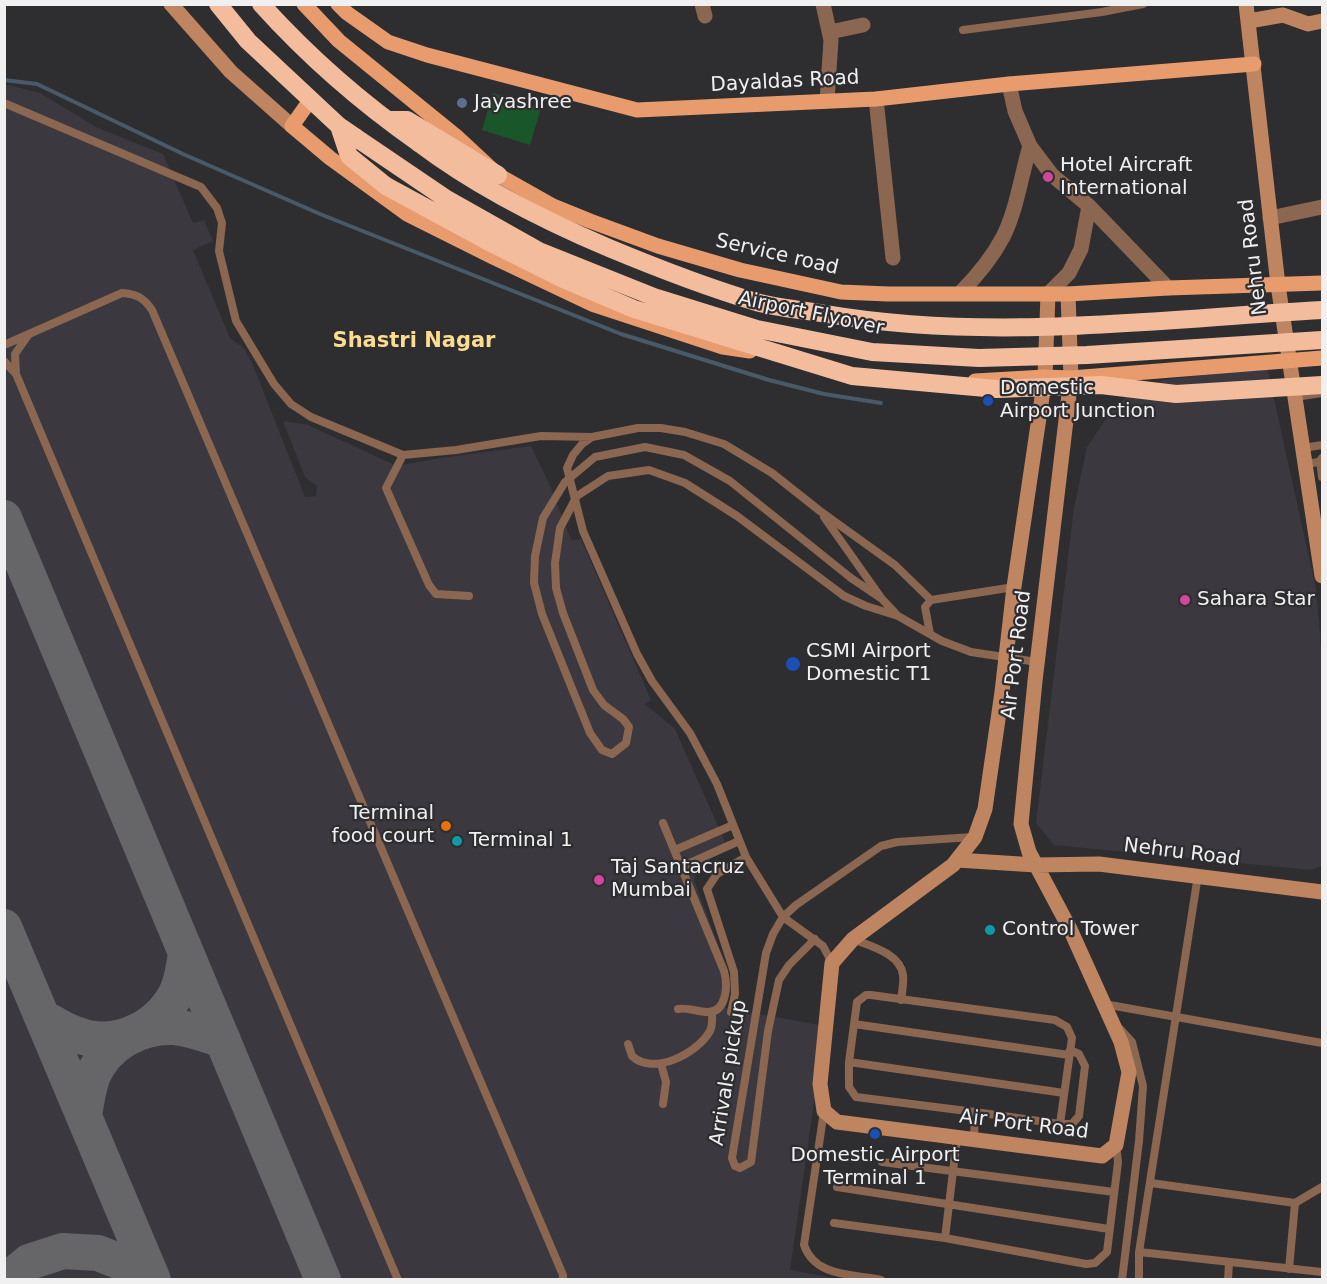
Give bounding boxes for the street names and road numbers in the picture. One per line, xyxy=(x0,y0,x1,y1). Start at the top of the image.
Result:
street label: Dayaldas Road xyxy=(710,66,860,98)
street label: Nehru Road xyxy=(1235,197,1273,317)
street label: Service road xyxy=(713,229,841,281)
street label: Airport Flyover xyxy=(736,287,886,341)
street label: Air Port Road xyxy=(997,589,1037,721)
street label: Nehru Road xyxy=(1122,834,1242,872)
street label: Arrivals pickup xyxy=(706,998,752,1148)
street label: Air Port Road xyxy=(958,1105,1090,1145)

